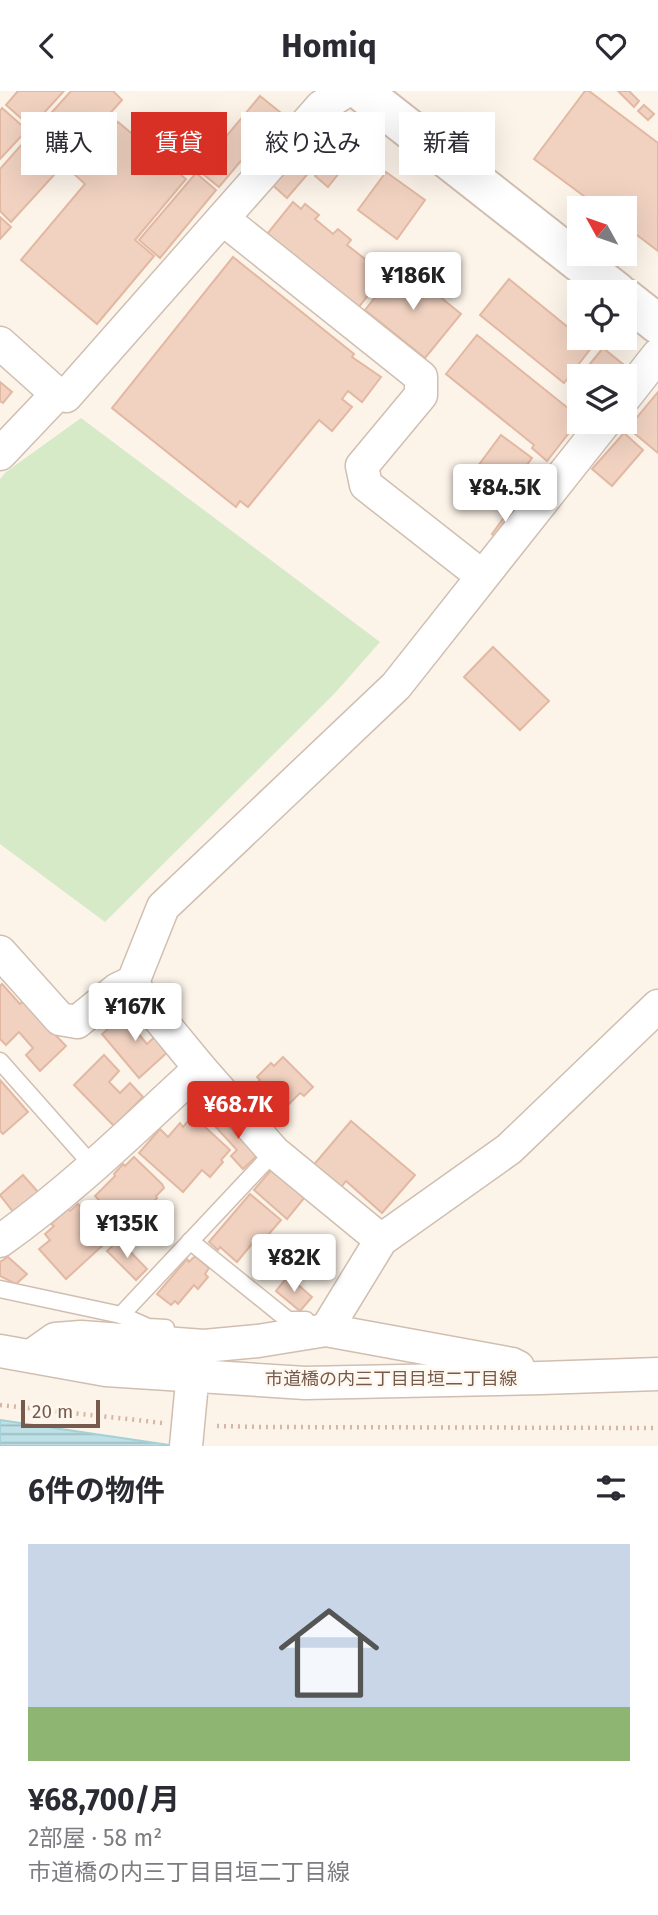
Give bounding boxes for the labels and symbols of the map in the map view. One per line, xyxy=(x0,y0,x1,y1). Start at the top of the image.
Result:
north arrow xyxy=(567,196,637,266)
pin: ¥186K xyxy=(364,253,462,312)
pin: ¥84.5K xyxy=(448,465,562,524)
pin: ¥167K xyxy=(86,983,184,1043)
pin: ¥68.7K xyxy=(181,1081,295,1141)
pin: ¥135K xyxy=(78,1201,176,1260)
pin: ¥82K xyxy=(253,1235,335,1294)
street label: 市道橋の内三丁目目垣二丁目線 xyxy=(265,1368,517,1390)
scale bar xyxy=(21,1397,100,1429)

